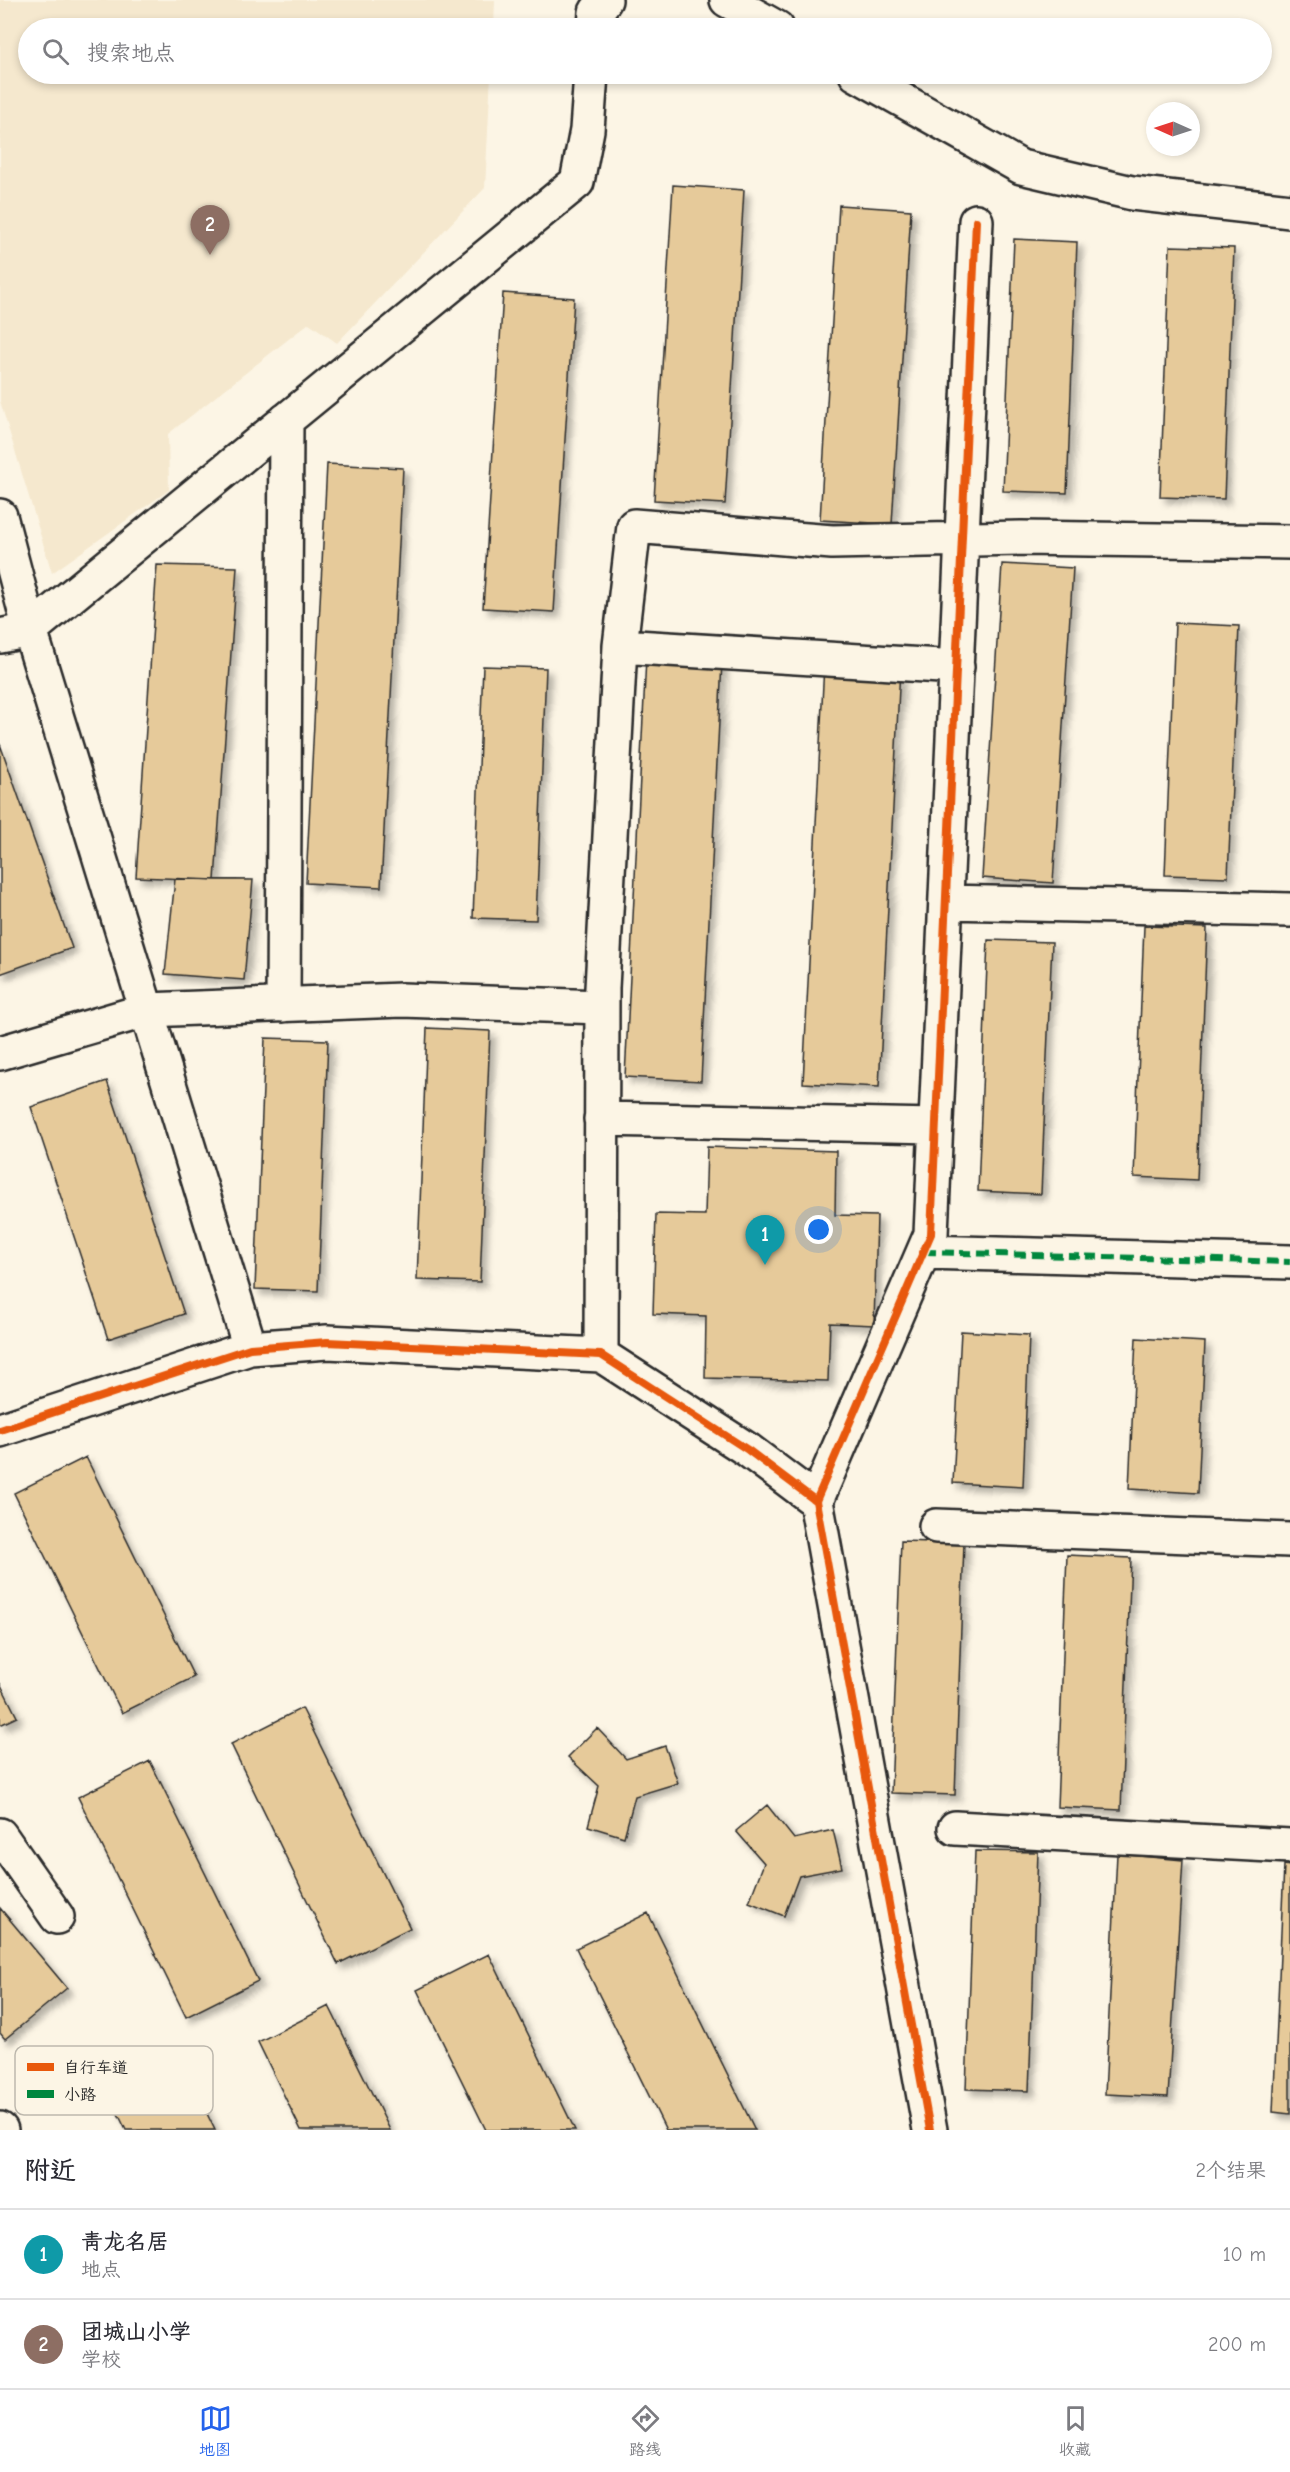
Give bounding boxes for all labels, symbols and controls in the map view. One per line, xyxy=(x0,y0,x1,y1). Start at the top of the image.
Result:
search box xyxy=(18,18,1272,84)
icon: search xyxy=(39,35,72,68)
text: 搜索地点 xyxy=(87,40,175,66)
north arrow xyxy=(1146,102,1200,156)
pin: 2 xyxy=(190,206,230,255)
your location xyxy=(804,1215,833,1244)
pin: 1 xyxy=(746,1216,784,1265)
legend xyxy=(15,2046,213,2115)
text: 自行车道 xyxy=(64,2059,128,2077)
text: 小路 xyxy=(64,2086,96,2104)
text: 附近 xyxy=(24,2156,76,2186)
text: 2个结果 xyxy=(1196,2159,1266,2182)
text: 青龙名居 xyxy=(81,2229,169,2255)
text: 1 xyxy=(40,2243,47,2266)
text: 10 m xyxy=(1223,2243,1266,2266)
text: 地点 xyxy=(81,2258,121,2281)
text: 团城山小学 xyxy=(81,2319,191,2345)
text: 2 xyxy=(39,2333,48,2356)
text: 200 m xyxy=(1208,2333,1266,2356)
text: 学校 xyxy=(81,2348,121,2371)
tab: 地图 xyxy=(199,2402,232,2460)
tab: 路线 xyxy=(629,2402,662,2460)
tab: 收藏 xyxy=(1059,2402,1092,2460)

